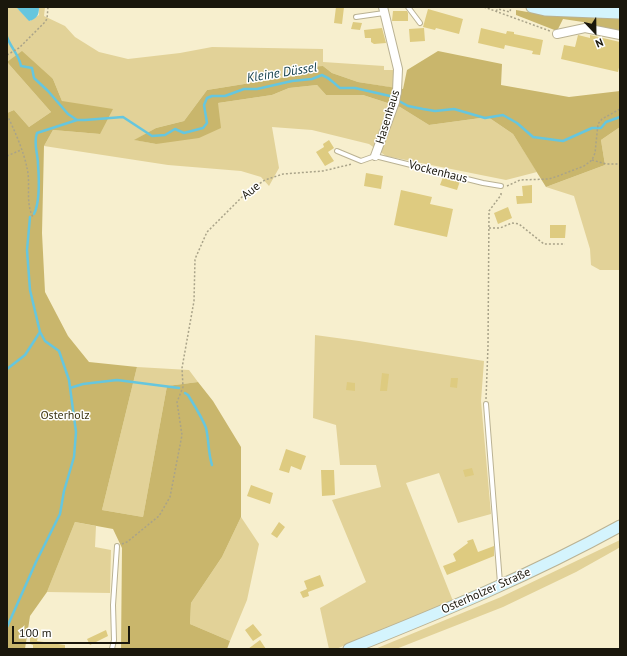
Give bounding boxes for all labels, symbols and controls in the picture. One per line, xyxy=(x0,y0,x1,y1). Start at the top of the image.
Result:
north arrow xyxy=(575,12,615,52)
text: N xyxy=(594,35,605,51)
water label: Kleine Düssel xyxy=(246,60,318,86)
street label: Hasenhaus xyxy=(373,88,403,146)
street label: Vockenhaus xyxy=(407,158,469,186)
street label: Aue xyxy=(239,179,263,203)
park label: Osterholz xyxy=(40,409,90,423)
street label: Osterholzer Straße xyxy=(439,565,533,617)
scale bar xyxy=(14,618,132,644)
text: 100 m xyxy=(19,625,52,640)

